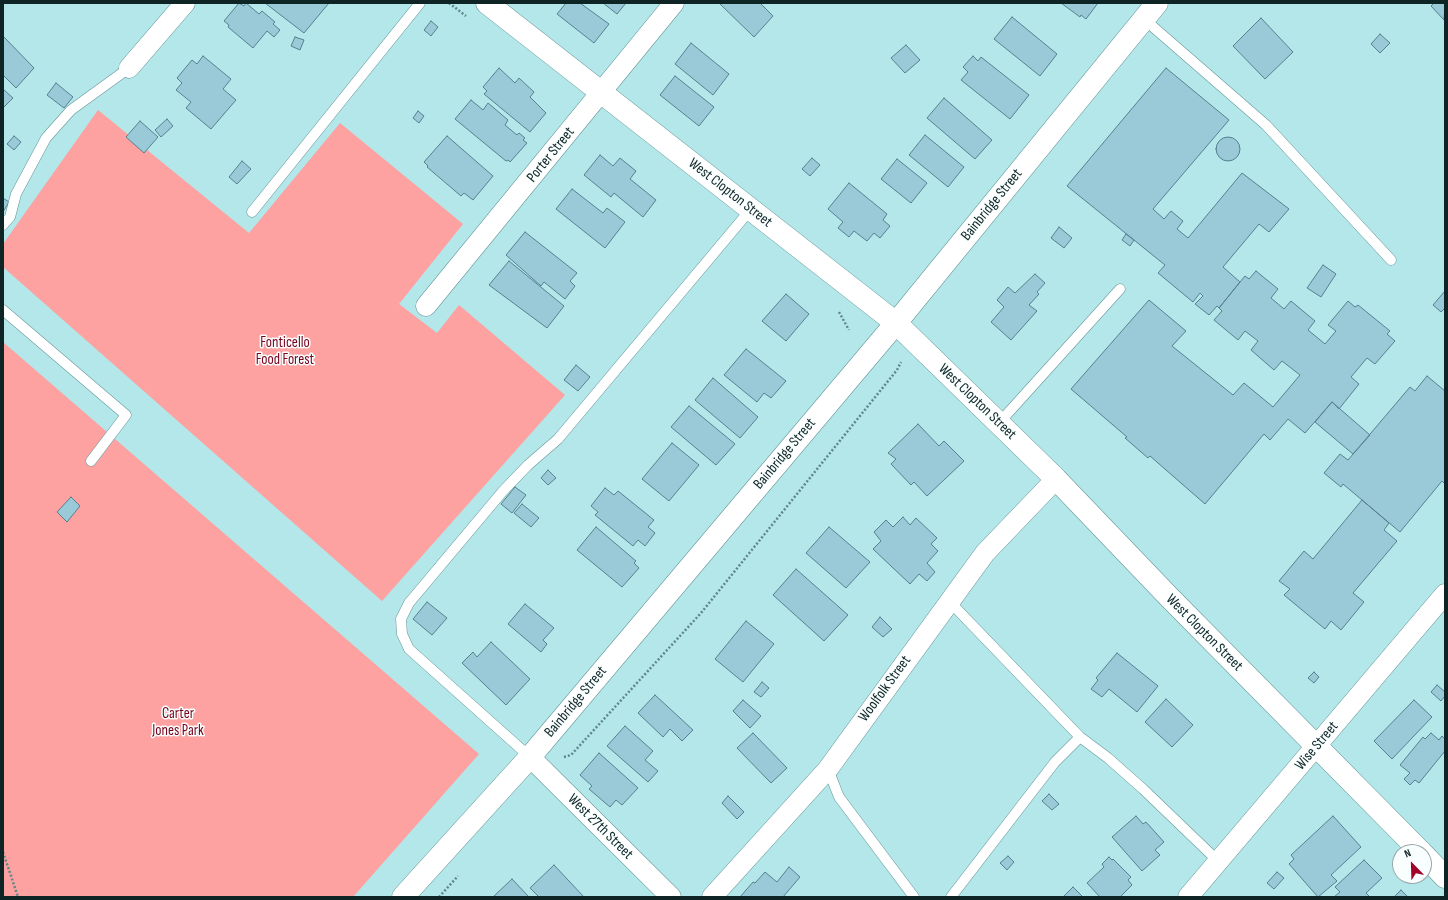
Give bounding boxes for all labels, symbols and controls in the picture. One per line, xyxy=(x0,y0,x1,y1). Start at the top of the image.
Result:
street label: Porter Street xyxy=(523,124,579,186)
street label: West Clopton Street xyxy=(684,155,776,231)
street label: Bainbridge Street xyxy=(958,165,1026,245)
park label: Fonticello Food Forest xyxy=(256,334,314,369)
street label: West Clopton Street xyxy=(934,360,1020,444)
street label: Bainbridge Street xyxy=(750,415,820,493)
street label: West Clopton Street xyxy=(1162,591,1246,675)
street label: Woolfolk Street xyxy=(855,652,915,726)
street label: Bainbridge Street xyxy=(541,663,611,741)
park label: Carter Jones Park xyxy=(152,705,204,740)
street label: Wise Street xyxy=(1291,718,1343,774)
street label: West 27th Street xyxy=(563,790,637,864)
north arrow xyxy=(1392,844,1432,884)
text: N xyxy=(1402,846,1413,861)

